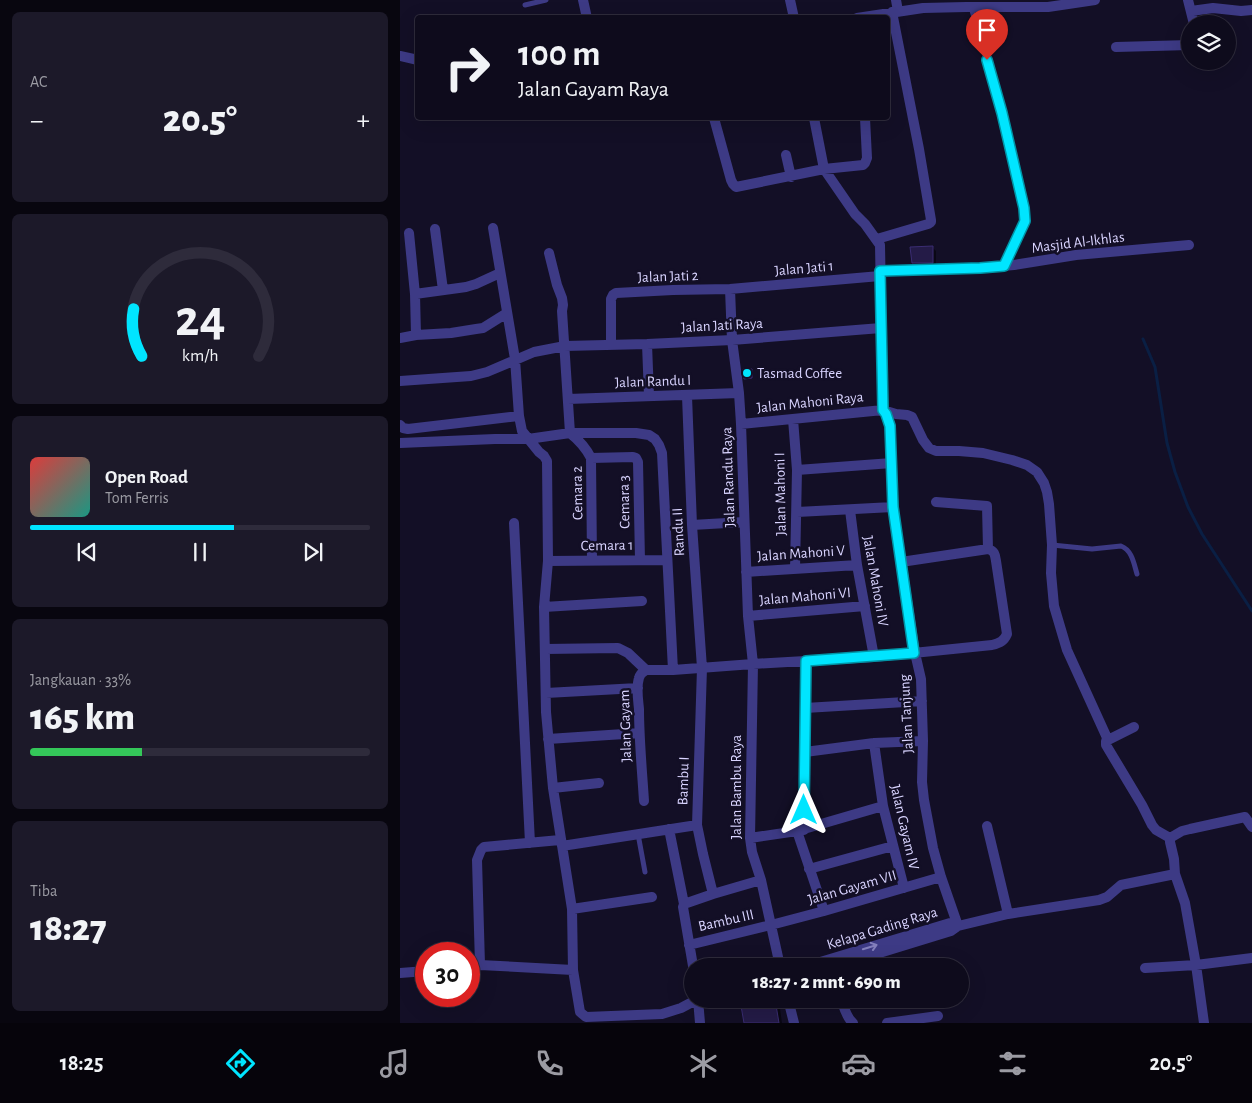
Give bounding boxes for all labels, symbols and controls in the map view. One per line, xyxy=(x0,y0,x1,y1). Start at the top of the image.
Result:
pin xyxy=(966,9,1008,60)
map controls xyxy=(1181,15,1236,70)
button: layers xyxy=(1181,15,1236,70)
icon: arrive xyxy=(973,16,1001,44)
icon: right xyxy=(435,35,500,100)
text: 100 m xyxy=(518,37,601,72)
text: AC xyxy=(30,74,47,90)
text: Jalan Gayam Raya xyxy=(518,78,669,100)
text: 20.5° xyxy=(163,101,237,139)
text: − xyxy=(30,107,43,135)
text: + xyxy=(357,107,370,135)
street label: Masjid Al-Ikhlas xyxy=(1031,229,1125,256)
street label: Jalan Jati 1 xyxy=(774,258,834,279)
street label: Jalan Jati 2 xyxy=(637,268,699,285)
text: 24 xyxy=(175,293,225,345)
street label: Jalan Jati Raya xyxy=(681,316,763,335)
text: km/h xyxy=(182,347,218,365)
place label: Tasmad Coffee xyxy=(757,366,842,381)
marker: Tasmad Coffee xyxy=(741,367,753,379)
street label: Jalan Randu I xyxy=(615,373,691,390)
street label: Jalan Mahoni Raya xyxy=(756,389,864,416)
street label: Jalan Randu Raya xyxy=(719,427,738,527)
street label: Jalan Mahoni I xyxy=(772,452,789,536)
street label: Cemara 2 xyxy=(570,466,585,520)
text: Open Road xyxy=(105,468,188,487)
street label: Cemara 3 xyxy=(617,475,632,529)
text: Tom Ferris xyxy=(105,490,169,506)
street label: Randu II xyxy=(670,507,687,557)
street label: Jalan Mahoni IV xyxy=(860,535,891,628)
icon: previous xyxy=(73,538,101,566)
icon: pause xyxy=(186,538,214,566)
icon: next xyxy=(299,538,327,566)
street label: Cemara 1 xyxy=(581,538,633,553)
street label: Jalan Mahoni V xyxy=(757,543,846,564)
street label: Jalan Mahoni VI xyxy=(759,585,851,608)
text: Jangkauan · 33% xyxy=(30,672,131,688)
street label: Jalan Tanjung xyxy=(897,673,916,754)
street label: Jalan Gayam xyxy=(617,689,634,762)
text: 165 km xyxy=(30,699,135,737)
street label: Jalan Bambu Raya xyxy=(729,735,744,839)
street label: Bambu I xyxy=(675,756,692,806)
position arrow xyxy=(777,783,829,835)
street label: Jalan Gayam IV xyxy=(887,783,922,872)
street label: Jalan Gayam VII xyxy=(806,868,898,907)
text: Tiba xyxy=(30,883,57,899)
street label: Kelapa Gading Raya xyxy=(825,904,939,952)
street label: Bambu III xyxy=(697,907,755,934)
text: 18:27 xyxy=(30,910,107,948)
one-way arrow xyxy=(862,941,878,951)
speed limit sign: 30 xyxy=(415,942,480,1007)
text: 18:27 · 2 mnt · 690 m xyxy=(752,973,901,992)
icon: directions xyxy=(223,1046,258,1081)
icon: music xyxy=(377,1046,412,1081)
icon: phone xyxy=(532,1046,567,1081)
icon: climate xyxy=(686,1046,721,1081)
icon: car xyxy=(841,1046,876,1081)
icon: filters xyxy=(995,1046,1030,1081)
text: 18:25 xyxy=(60,1052,103,1074)
text: 20.5° xyxy=(1149,1052,1192,1074)

